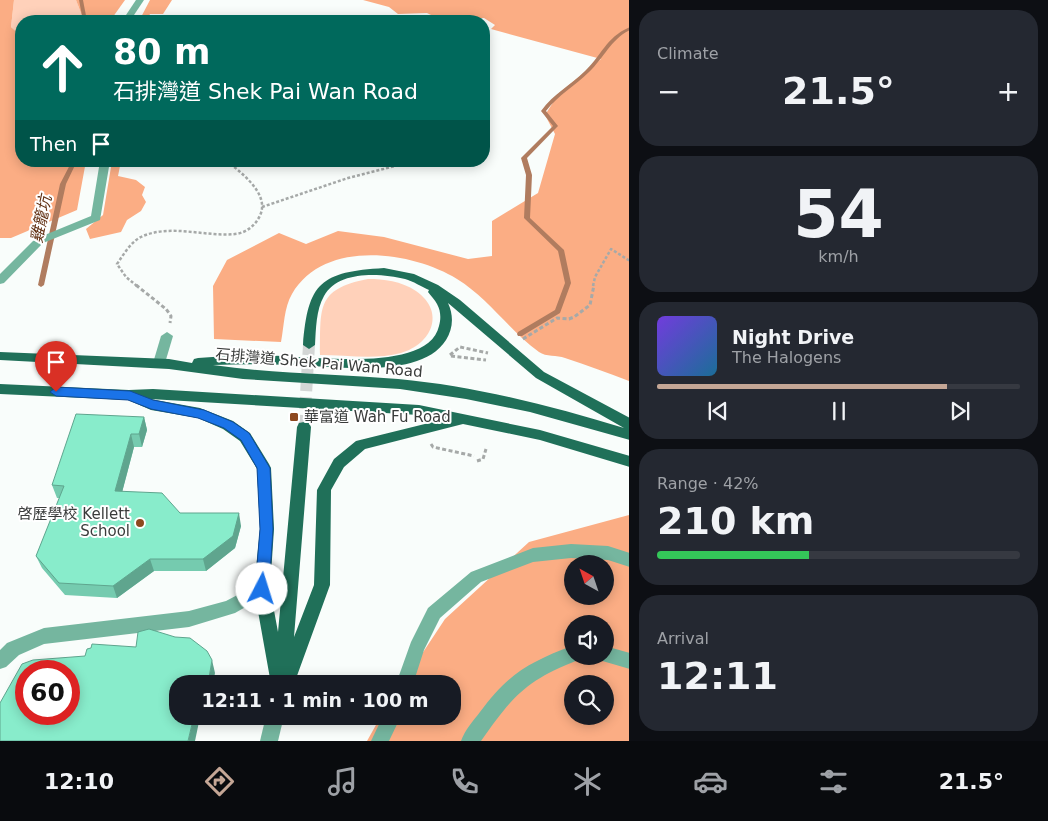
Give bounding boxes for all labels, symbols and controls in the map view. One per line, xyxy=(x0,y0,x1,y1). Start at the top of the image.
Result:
text: 80 m xyxy=(113,32,210,72)
icon: ahead xyxy=(30,35,95,100)
text: Climate xyxy=(657,44,719,63)
text: 21.5° xyxy=(782,69,895,113)
text: − xyxy=(657,75,680,108)
text: + xyxy=(997,75,1020,108)
text: 石排灣道 Shek Pai Wan Road xyxy=(113,79,418,104)
icon: arrive xyxy=(87,130,115,158)
text: Then xyxy=(30,133,77,155)
text: 54 xyxy=(793,177,884,252)
water label: 雞籠坑 xyxy=(27,192,56,244)
text: km/h xyxy=(818,247,859,266)
text: Night Drive xyxy=(732,326,854,348)
pin xyxy=(35,341,77,392)
street label: 石排灣道 Shek Pai Wan Road xyxy=(215,345,423,381)
icon: arrive xyxy=(42,348,70,376)
text: The Halogens xyxy=(732,348,841,367)
icon: previous xyxy=(704,397,732,425)
icon: pause xyxy=(825,397,853,425)
icon: next xyxy=(946,397,974,425)
place label: 華富道 Wah Fu Road xyxy=(304,408,451,426)
marker: 華富道 Wah Fu Road xyxy=(288,411,300,423)
text: Range · 42% xyxy=(657,474,759,493)
text: 210 km xyxy=(657,499,814,543)
place label: 啓歷學校 Kellett School xyxy=(18,505,130,540)
marker: 啓歷學校 Kellett School xyxy=(134,517,146,529)
north arrow xyxy=(564,555,614,605)
map controls xyxy=(564,555,614,725)
position arrow xyxy=(235,562,287,614)
button: sound xyxy=(564,615,614,665)
text: Arrival xyxy=(657,629,709,648)
text: 12:11 xyxy=(657,654,778,698)
speed limit sign: 60 xyxy=(15,660,80,725)
button: search xyxy=(564,675,614,725)
text: 12:11 · 1 min · 100 m xyxy=(201,689,429,711)
icon: directions xyxy=(202,764,237,799)
icon: music xyxy=(325,764,360,799)
icon: phone xyxy=(447,764,482,799)
icon: climate xyxy=(570,764,605,799)
icon: car xyxy=(693,764,728,799)
icon: filters xyxy=(816,764,851,799)
text: 12:10 xyxy=(44,769,114,794)
text: 21.5° xyxy=(939,769,1004,794)

